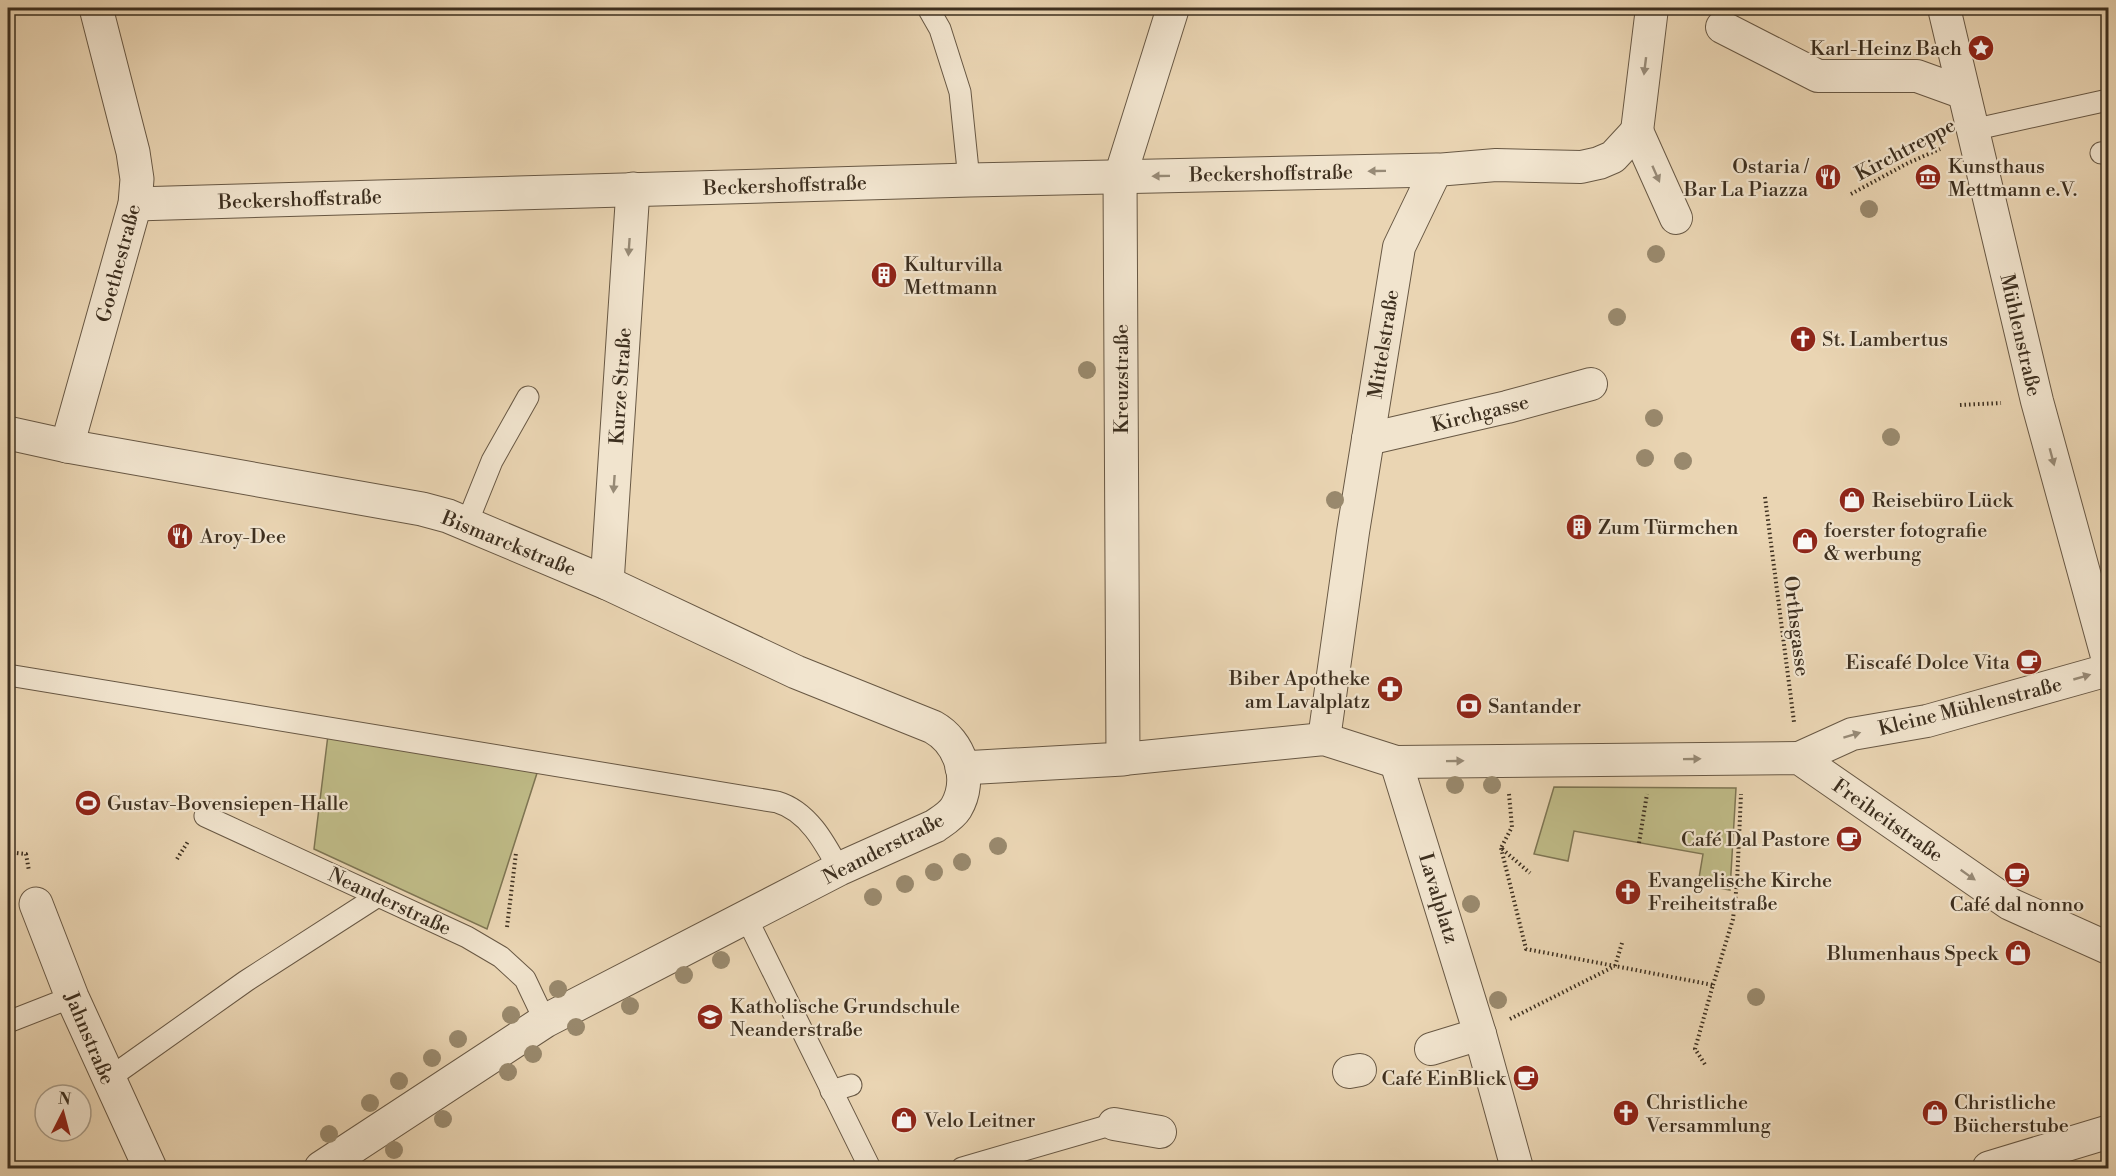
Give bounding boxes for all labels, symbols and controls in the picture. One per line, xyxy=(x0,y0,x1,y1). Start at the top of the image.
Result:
place icon: Karl-Heinz Bach xyxy=(1966,33,1996,63)
place label: Karl-Heinz Bach xyxy=(1810,37,1962,62)
one-way arrow xyxy=(1640,56,1650,75)
street label: Kirchtreppe xyxy=(1851,113,1960,187)
place label: Ostaria / Bar La Piazza xyxy=(1683,155,1809,203)
place label: Kunsthaus Mettmann e.V. xyxy=(1948,155,2077,203)
street label: Beckershoffstraße xyxy=(1188,161,1353,188)
restaurant icon: Ostaria / Bar La Piazza xyxy=(1813,162,1843,192)
museum icon: Kunsthaus Mettmann e.V. xyxy=(1913,162,1943,192)
one-way arrow xyxy=(1368,166,1387,176)
one-way arrow xyxy=(1652,166,1661,183)
street label: Beckershoffstraße xyxy=(702,171,867,202)
one-way arrow xyxy=(1152,171,1171,181)
street label: Beckershoffstraße xyxy=(217,185,382,216)
street label: Goethestraße xyxy=(92,202,147,325)
one-way arrow xyxy=(624,238,634,257)
place label: Kulturvilla Mettmann xyxy=(904,253,1004,301)
building icon: Kulturvilla Mettmann xyxy=(869,260,899,290)
street label: Mühlenstraße xyxy=(1993,272,2046,399)
street label: Mittelstraße xyxy=(1364,288,1405,401)
street label: Kreuzstraße xyxy=(1110,324,1135,434)
church icon: St. Lambertus xyxy=(1788,324,1818,354)
street label: Kurze Straße xyxy=(605,327,638,445)
place label: St. Lambertus xyxy=(1822,328,1948,353)
street label: Kirchgasse xyxy=(1429,390,1532,439)
one-way arrow xyxy=(2048,448,2058,466)
one-way arrow xyxy=(609,474,618,493)
shop icon: Reisebüro Lück xyxy=(1837,485,1867,515)
place label: Reisebüro Lück xyxy=(1872,489,2015,514)
street label: Bismarckstraße xyxy=(437,506,579,583)
building icon: Zum Türmchen xyxy=(1564,512,1594,542)
place label: Zum Türmchen xyxy=(1598,516,1738,541)
place label: foerster fotografie & werbung xyxy=(1824,519,1987,567)
restaurant icon: Aroy-Dee xyxy=(165,521,195,551)
place label: Aroy-Dee xyxy=(199,525,286,550)
shop icon: foerster fotografie & werbung xyxy=(1790,526,1820,556)
street label: Orthsgasse xyxy=(1777,575,1814,678)
cafe icon: Eiscafé Dolce Vita xyxy=(2014,647,2044,677)
place label: Eiscafé Dolce Vita xyxy=(1845,651,2011,676)
place label: Biber Apotheke am Lavalplatz xyxy=(1228,667,1370,715)
one-way arrow xyxy=(2073,672,2091,681)
street label: Kleine Mühlenstraße xyxy=(1876,673,2065,742)
pharmacy icon: Biber Apotheke am Lavalplatz xyxy=(1375,674,1405,704)
bank icon: Santander xyxy=(1454,691,1484,721)
place label: Santander xyxy=(1488,695,1581,720)
one-way arrow xyxy=(1843,730,1861,740)
one-way arrow xyxy=(1682,754,1701,764)
one-way arrow xyxy=(1445,757,1464,766)
street label: Freiheitstraße xyxy=(1827,774,1947,869)
sports icon: Gustav-Bovensiepen-Halle xyxy=(73,788,103,818)
place label: Gustav-Bovensiepen-Halle xyxy=(107,792,349,817)
street label: Neanderstraße xyxy=(819,808,949,891)
cafe icon: Café Dal Pastore xyxy=(1834,824,1864,854)
place label: Café Dal Pastore xyxy=(1681,828,1830,853)
street label: Lavalplatz xyxy=(1412,850,1463,947)
cafe icon: Café dal nonno xyxy=(2002,860,2032,890)
street label: Neanderstraße xyxy=(324,863,455,942)
place label: Evangelische Kirche Freiheitstraße xyxy=(1648,869,1832,917)
one-way arrow xyxy=(1960,869,1976,880)
church icon: Evangelische Kirche Freiheitstraße xyxy=(1613,877,1643,907)
place label: Café dal nonno xyxy=(1950,893,2084,918)
shop icon: Blumenhaus Speck xyxy=(2003,938,2033,968)
place label: Blumenhaus Speck xyxy=(1826,942,2000,967)
street label: Jahnstraße xyxy=(57,987,119,1089)
place label: Katholische Grundschule Neanderstraße xyxy=(730,995,960,1043)
school or university icon: Katholische Grundschule Neanderstraße xyxy=(695,1002,725,1032)
cafe icon: Café EinBlick xyxy=(1511,1063,1541,1093)
place label: Café EinBlick xyxy=(1382,1067,1508,1092)
north arrow xyxy=(33,1083,93,1143)
text: N xyxy=(57,1088,72,1110)
place label: Christliche Versammlung xyxy=(1645,1091,1771,1139)
place label: Christliche Bücherstube xyxy=(1953,1091,2069,1139)
church icon: Christliche Versammlung xyxy=(1611,1098,1641,1128)
shop icon: Christliche Bücherstube xyxy=(1920,1098,1950,1128)
shop icon: Velo Leitner xyxy=(889,1105,919,1135)
place label: Velo Leitner xyxy=(923,1109,1036,1134)

